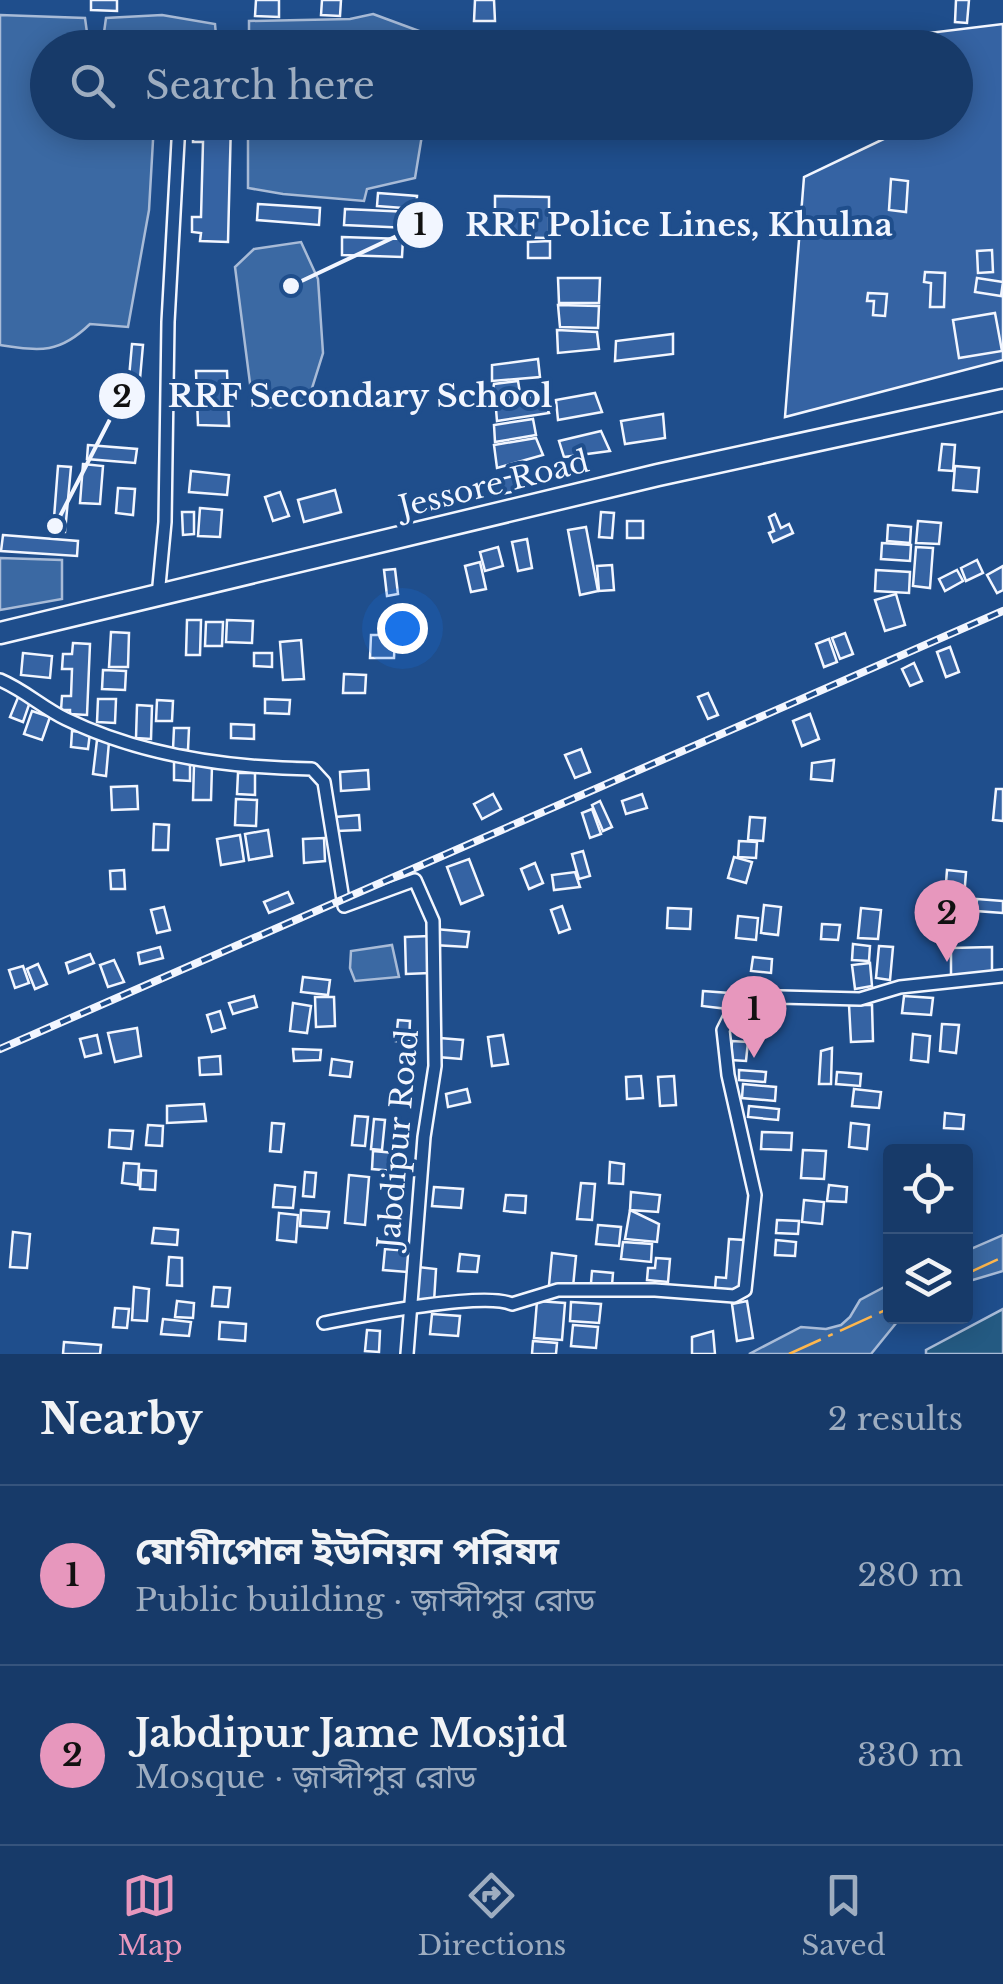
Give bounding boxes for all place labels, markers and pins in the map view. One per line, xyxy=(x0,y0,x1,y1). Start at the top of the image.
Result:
callout: RRF Police Lines, Khulna xyxy=(395,194,914,256)
callout: RRF Secondary School xyxy=(97,365,573,427)
pin: 2 xyxy=(914,880,980,962)
pin: 1 xyxy=(722,976,786,1058)

